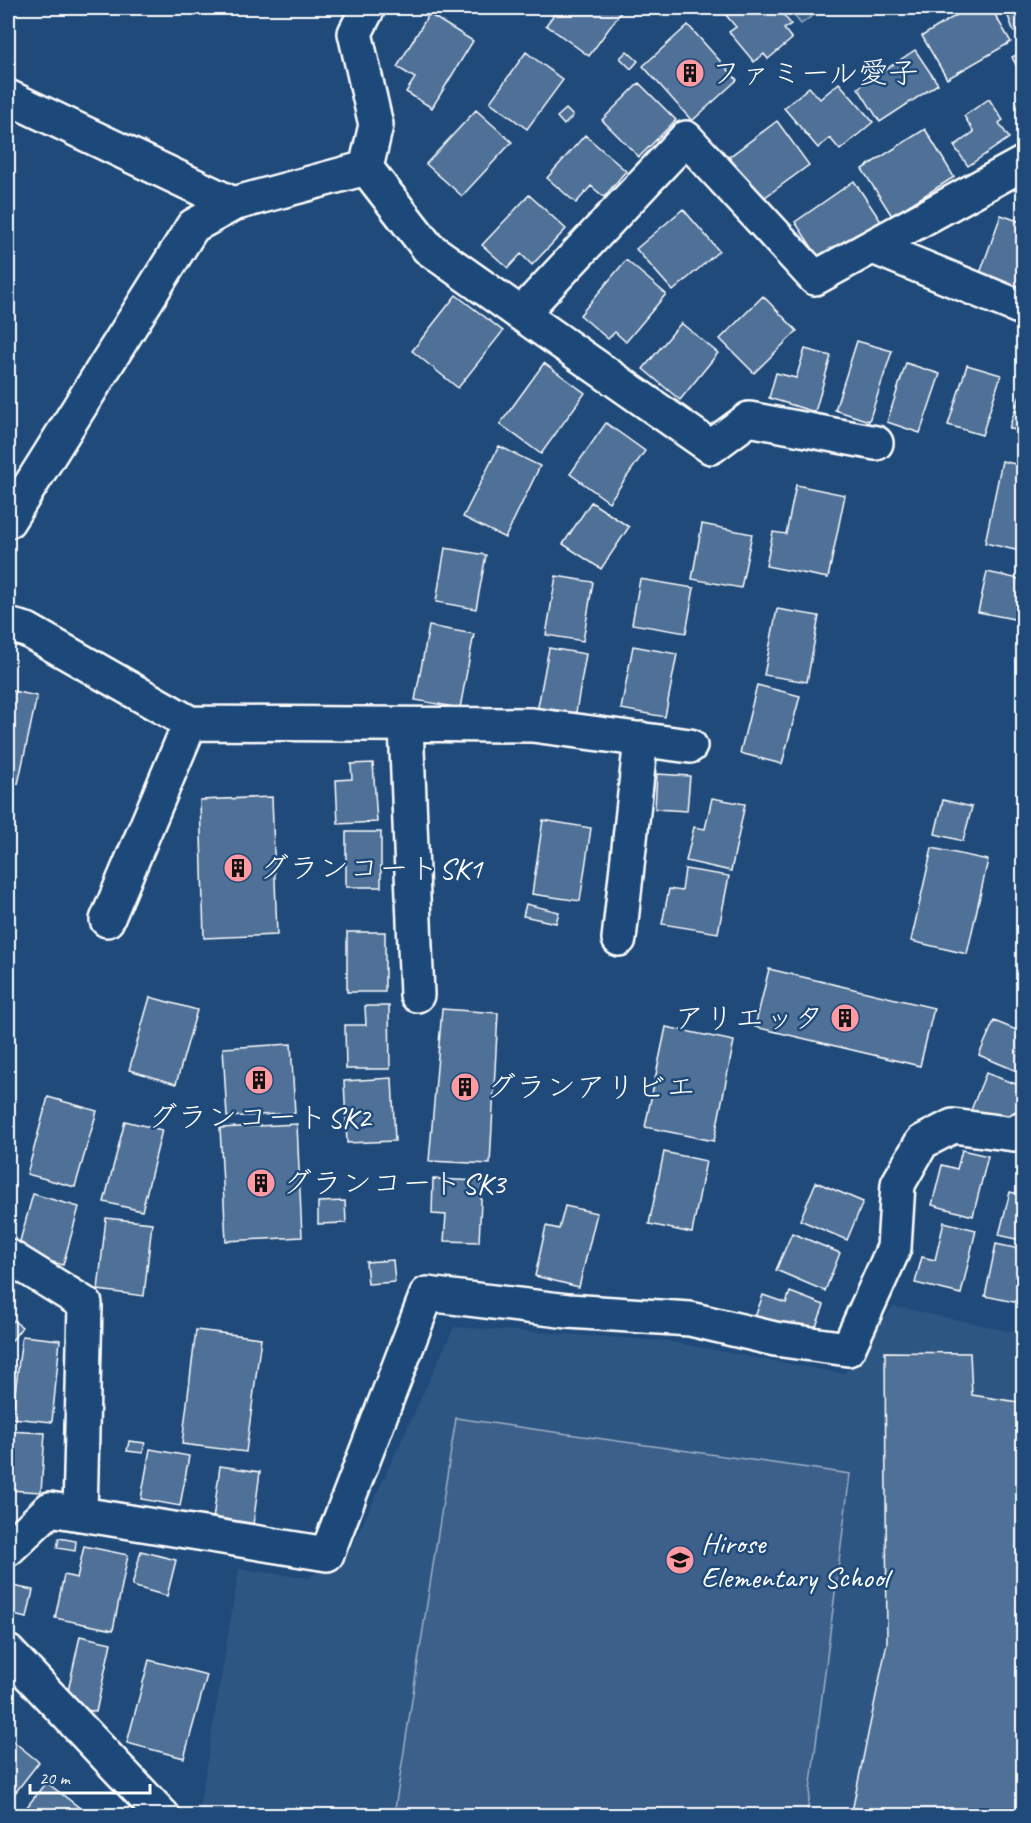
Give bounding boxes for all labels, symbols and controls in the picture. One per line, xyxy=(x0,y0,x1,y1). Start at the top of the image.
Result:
place label: ファミール愛子 xyxy=(711,54,919,92)
building icon: ファミール愛子 xyxy=(674,57,706,89)
place label: グランコートSK1 xyxy=(259,849,484,887)
building icon: グランコートSK1 xyxy=(222,852,254,884)
place label: アリエッタ xyxy=(675,999,824,1037)
building icon: アリエッタ xyxy=(829,1002,861,1034)
building icon: グランコートSK2 xyxy=(243,1064,275,1096)
place label: グランアリビエ xyxy=(486,1068,696,1106)
building icon: グランアリビエ xyxy=(449,1071,481,1103)
place label: グランコートSK2 xyxy=(147,1098,373,1136)
place label: グランコートSK3 xyxy=(282,1164,508,1202)
building icon: グランコートSK3 xyxy=(245,1167,277,1199)
place label: Hirose Elementary School xyxy=(701,1524,893,1596)
school or university icon: Hirose Elementary School xyxy=(664,1544,696,1576)
scale bar xyxy=(30,1757,150,1795)
text: 20 m xyxy=(39,1767,72,1789)

